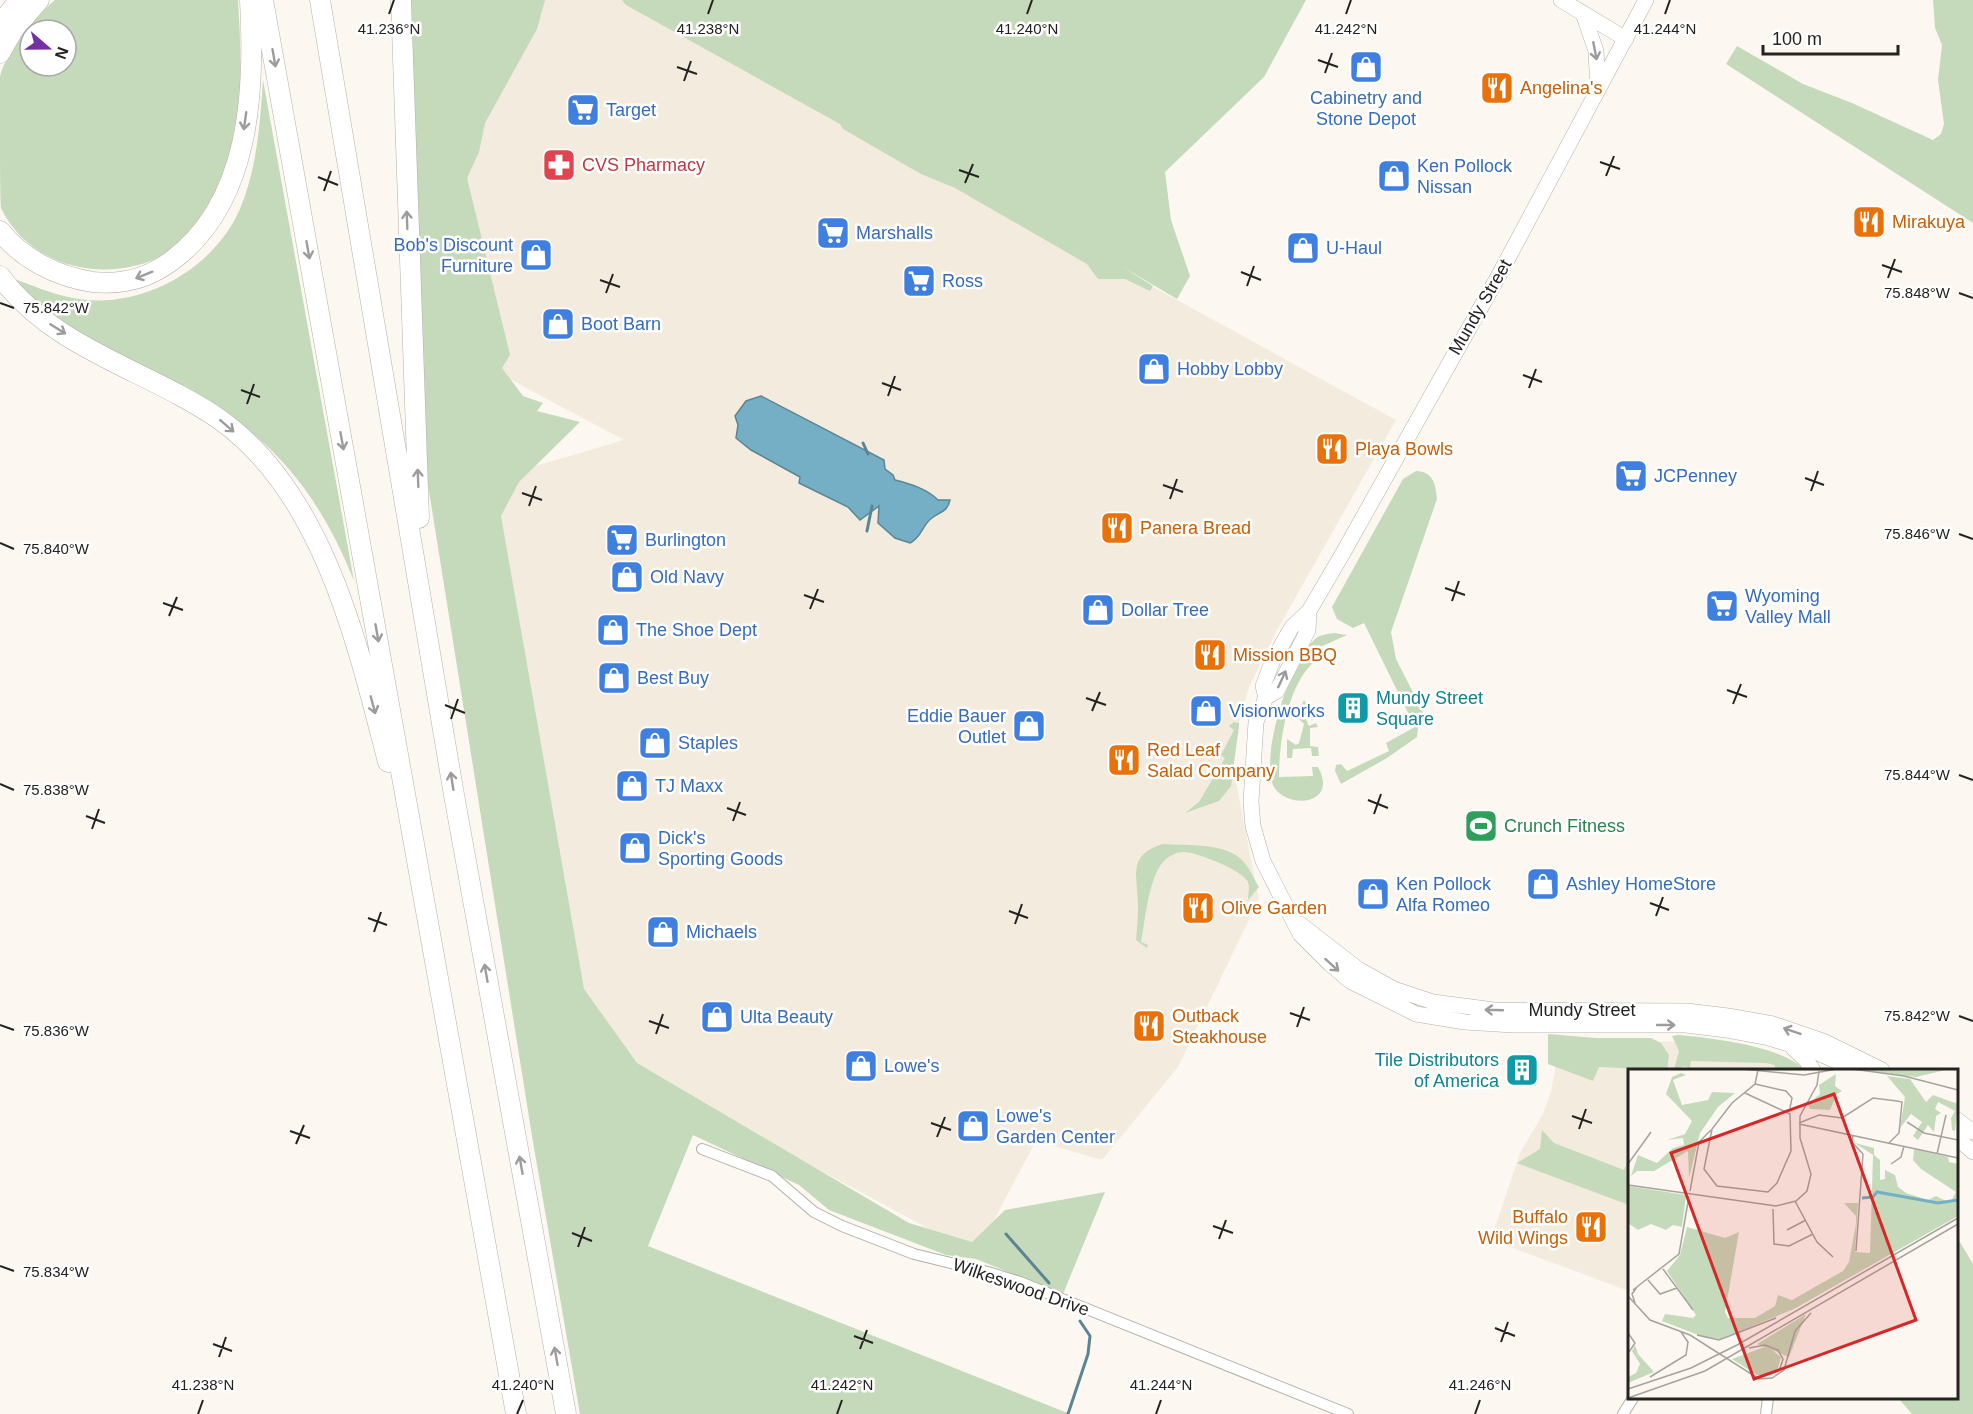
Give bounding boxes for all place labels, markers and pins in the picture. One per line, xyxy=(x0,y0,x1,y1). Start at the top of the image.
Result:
shop icon: Cabinetry and Stone Depot xyxy=(1348,49,1384,85)
restaurant icon: Angelina's xyxy=(1479,70,1515,106)
place label: Angelina's xyxy=(1520,78,1603,98)
place label: Cabinetry and Stone Depot xyxy=(1310,88,1422,129)
supermarket icon: Target xyxy=(565,92,601,128)
place label: Target xyxy=(606,100,656,120)
pharmacy icon: CVS Pharmacy xyxy=(541,147,577,183)
place label: CVS Pharmacy xyxy=(582,155,705,175)
place label: Ken Pollock Nissan xyxy=(1417,156,1513,197)
shop icon: Ken Pollock Nissan xyxy=(1376,158,1412,194)
restaurant icon: Mirakuya xyxy=(1851,204,1887,240)
place label: Mirakuya xyxy=(1892,212,1966,232)
supermarket icon: Marshalls xyxy=(815,215,851,251)
place label: Marshalls xyxy=(856,223,933,243)
shop icon: U-Haul xyxy=(1285,230,1321,266)
place label: Bob's Discount Furniture xyxy=(394,235,513,276)
shop icon: Bob's Discount Furniture xyxy=(518,237,554,273)
place label: U-Haul xyxy=(1326,238,1382,258)
supermarket icon: Ross xyxy=(901,263,937,299)
place label: Ross xyxy=(942,271,983,291)
shop icon: Boot Barn xyxy=(540,306,576,342)
place label: Boot Barn xyxy=(581,314,661,334)
shop icon: Hobby Lobby xyxy=(1136,351,1172,387)
place label: Hobby Lobby xyxy=(1177,359,1283,379)
restaurant icon: Playa Bowls xyxy=(1314,431,1350,467)
place label: Playa Bowls xyxy=(1355,439,1453,459)
supermarket icon: JCPenney xyxy=(1613,458,1649,494)
place label: JCPenney xyxy=(1654,466,1737,486)
restaurant icon: Panera Bread xyxy=(1099,510,1135,546)
place label: Panera Bread xyxy=(1140,518,1251,538)
supermarket icon: Burlington xyxy=(604,522,640,558)
place label: Burlington xyxy=(645,530,726,550)
shop icon: Old Navy xyxy=(609,559,645,595)
place label: Old Navy xyxy=(650,567,724,587)
place label: Wyoming Valley Mall xyxy=(1745,586,1831,627)
supermarket icon: Wyoming Valley Mall xyxy=(1704,588,1740,624)
shop icon: Dollar Tree xyxy=(1080,592,1116,628)
place label: Dollar Tree xyxy=(1121,600,1209,620)
shop icon: The Shoe Dept xyxy=(595,612,631,648)
place label: The Shoe Dept xyxy=(636,620,757,640)
restaurant icon: Mission BBQ xyxy=(1192,637,1228,673)
place label: Mission BBQ xyxy=(1233,645,1337,665)
shop icon: Best Buy xyxy=(596,660,632,696)
place label: Best Buy xyxy=(637,668,709,688)
place label: Mundy Street Square xyxy=(1376,688,1483,729)
building icon: Mundy Street Square xyxy=(1335,690,1371,726)
shop icon: Visionworks xyxy=(1188,693,1224,729)
place label: Visionworks xyxy=(1229,701,1325,721)
place label: Eddie Bauer Outlet xyxy=(907,706,1006,747)
shop icon: Eddie Bauer Outlet xyxy=(1011,708,1047,744)
shop icon: Staples xyxy=(637,725,673,761)
place label: Staples xyxy=(678,733,738,753)
place label: Red Leaf Salad Company xyxy=(1147,740,1275,781)
restaurant icon: Red Leaf Salad Company xyxy=(1106,742,1142,778)
shop icon: TJ Maxx xyxy=(614,768,650,804)
place label: TJ Maxx xyxy=(655,776,723,796)
sports icon: Crunch Fitness xyxy=(1463,808,1499,844)
place label: Crunch Fitness xyxy=(1504,816,1625,836)
place label: Dick's Sporting Goods xyxy=(658,828,783,869)
shop icon: Dick's Sporting Goods xyxy=(617,830,653,866)
shop icon: Ashley HomeStore xyxy=(1525,866,1561,902)
place label: Ken Pollock Alfa Romeo xyxy=(1396,874,1492,915)
place label: Ashley HomeStore xyxy=(1566,874,1716,894)
shop icon: Ken Pollock Alfa Romeo xyxy=(1355,876,1391,912)
restaurant icon: Olive Garden xyxy=(1180,890,1216,926)
place label: Olive Garden xyxy=(1221,898,1327,918)
shop icon: Michaels xyxy=(645,914,681,950)
place label: Michaels xyxy=(686,922,757,942)
shop icon: Ulta Beauty xyxy=(699,999,735,1035)
place label: Outback Steakhouse xyxy=(1172,1006,1267,1047)
place label: Ulta Beauty xyxy=(740,1007,833,1027)
restaurant icon: Outback Steakhouse xyxy=(1131,1008,1167,1044)
shop icon: Lowe's xyxy=(843,1048,879,1084)
place label: Tile Distributors of America xyxy=(1375,1050,1500,1091)
building icon: Tile Distributors of America xyxy=(1504,1052,1540,1088)
place label: Lowe's xyxy=(884,1056,939,1076)
place label: Lowe's Garden Center xyxy=(996,1106,1115,1147)
shop icon: Lowe's Garden Center xyxy=(955,1108,991,1144)
place label: Buffalo Wild Wings xyxy=(1478,1207,1568,1248)
restaurant icon: Buffalo Wild Wings xyxy=(1573,1209,1609,1245)

